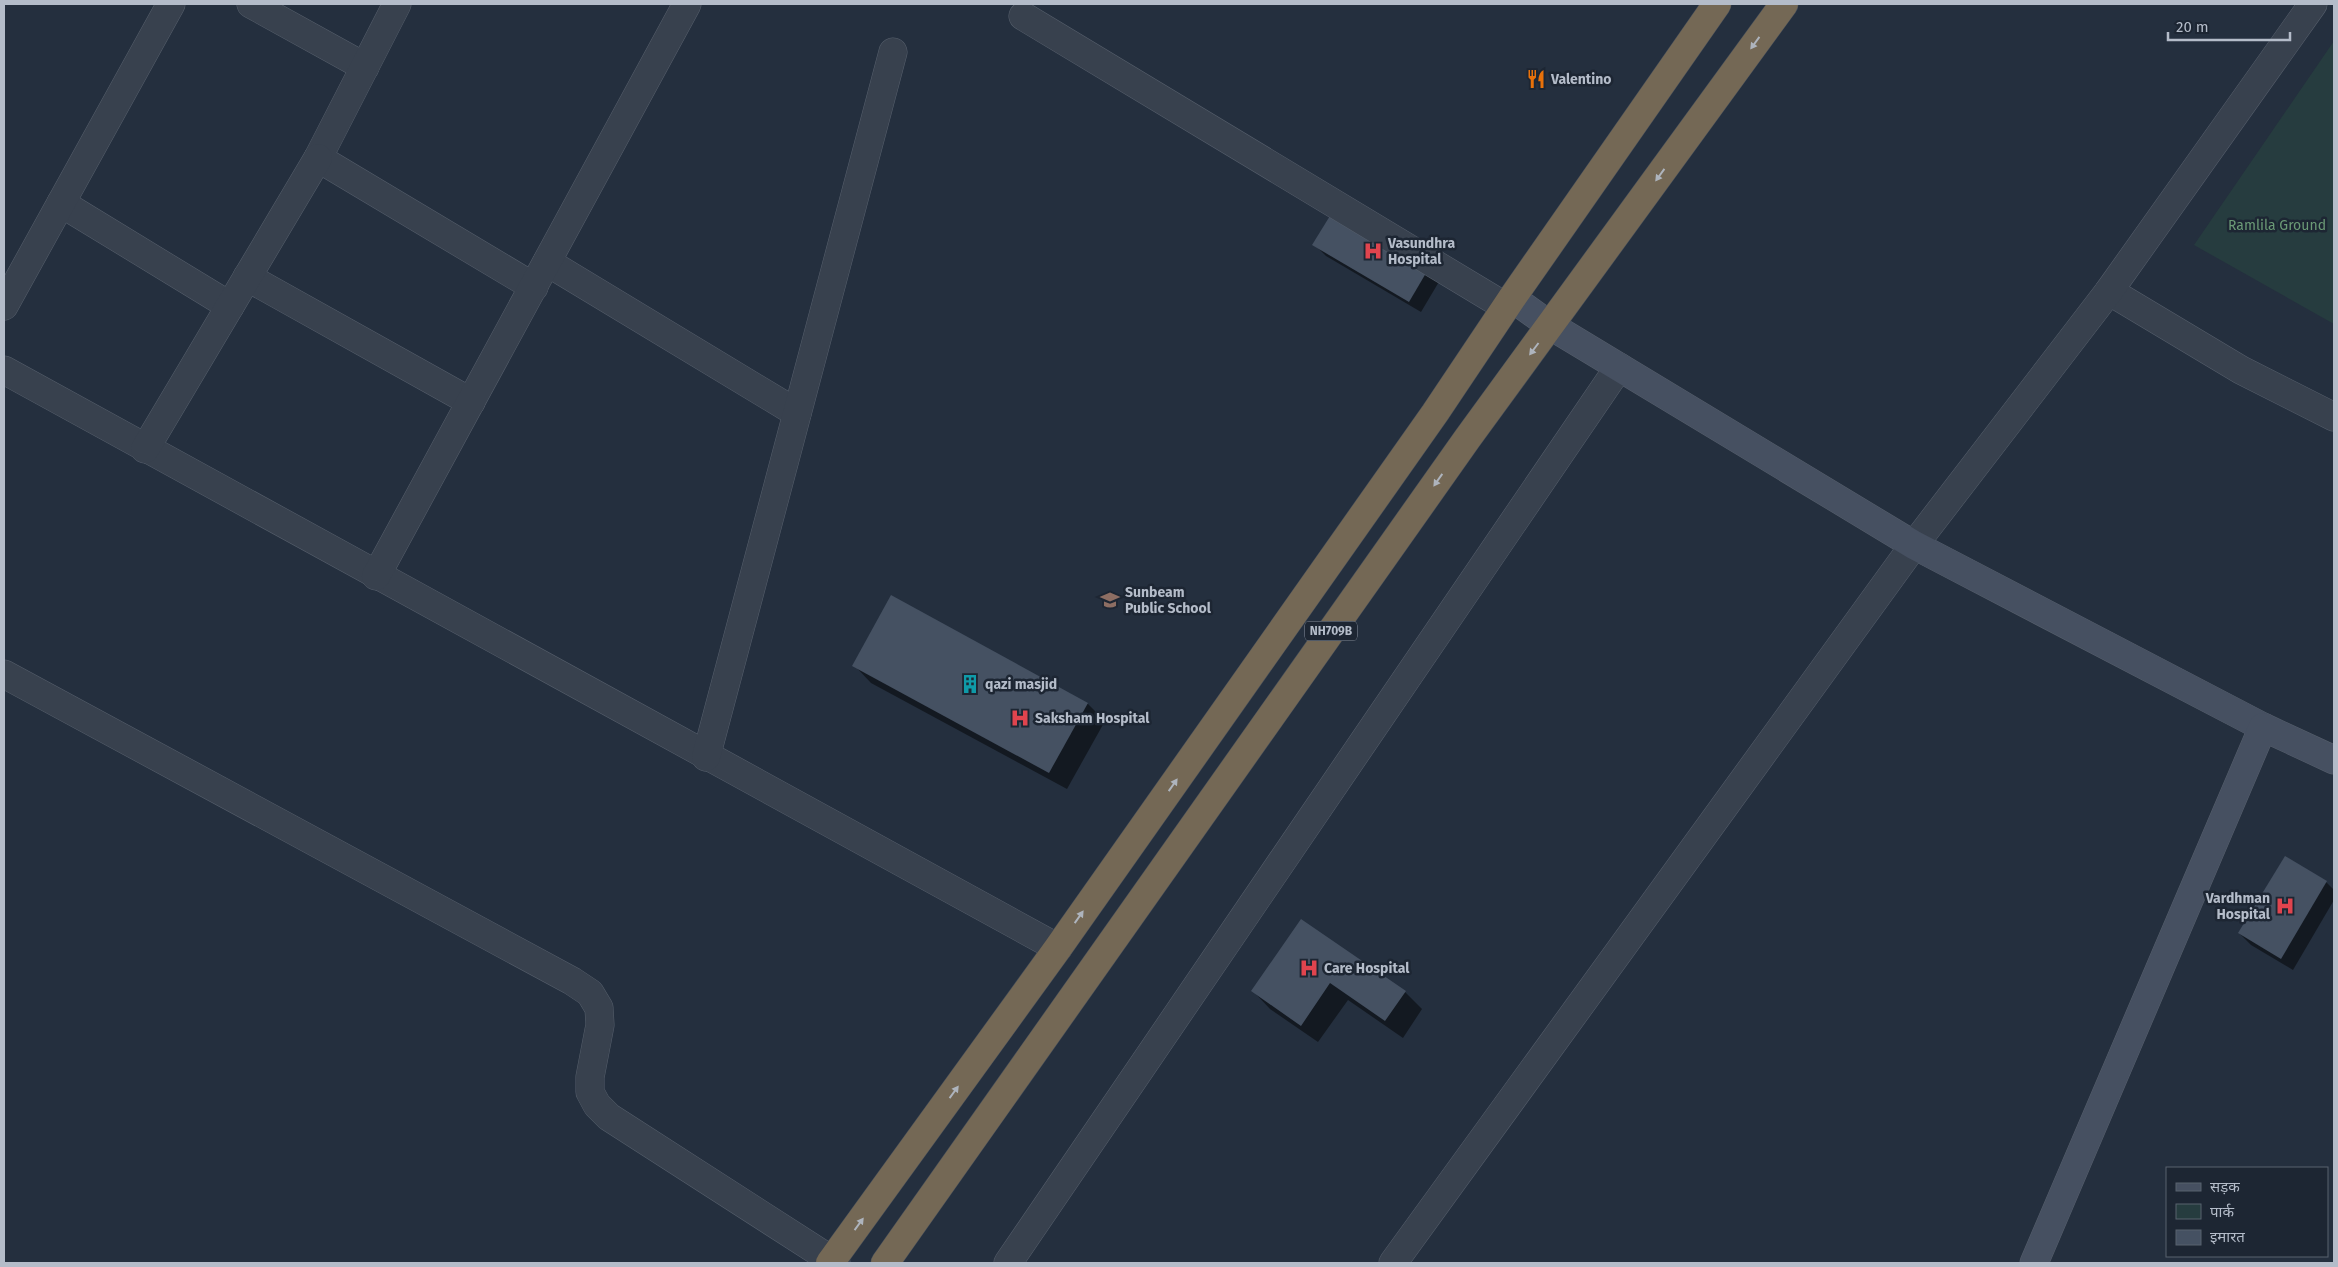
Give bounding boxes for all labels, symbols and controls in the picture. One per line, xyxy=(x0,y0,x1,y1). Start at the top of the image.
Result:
scale bar xyxy=(2168,10,2290,42)
text: 20 m xyxy=(2176,18,2209,36)
one-way arrow xyxy=(1750,36,1761,49)
restaurant icon: Valentino xyxy=(1525,68,1547,90)
place label: Valentino xyxy=(1550,71,1611,88)
one-way arrow xyxy=(1655,168,1665,182)
park label: Ramlila Ground xyxy=(2228,217,2326,234)
place label: Vasundhra Hospital xyxy=(1387,235,1455,268)
hospital icon: Vasundhra Hospital xyxy=(1362,240,1384,262)
one-way arrow xyxy=(1529,342,1539,356)
one-way arrow xyxy=(1433,473,1443,487)
place label: Sunbeam Public School xyxy=(1125,584,1212,617)
school or university icon: Sunbeam Public School xyxy=(1099,589,1121,611)
road number: NH709B xyxy=(1305,622,1357,640)
building icon: qazi masjid xyxy=(959,673,981,695)
place label: qazi masjid xyxy=(985,676,1057,693)
hospital icon: Saksham Hospital xyxy=(1009,707,1031,729)
place label: Saksham Hospital xyxy=(1035,710,1150,727)
one-way arrow xyxy=(1168,778,1178,791)
place label: Vardhman Hospital xyxy=(2205,890,2271,923)
hospital icon: Vardhman Hospital xyxy=(2274,895,2296,917)
one-way arrow xyxy=(1074,910,1084,924)
hospital icon: Care Hospital xyxy=(1298,957,1320,979)
place label: Care Hospital xyxy=(1324,960,1410,977)
one-way arrow xyxy=(949,1085,959,1099)
legend xyxy=(2166,1167,2328,1257)
text: सड़क xyxy=(2210,1178,2240,1196)
text: पार्क xyxy=(2210,1203,2234,1221)
one-way arrow xyxy=(854,1217,864,1231)
text: इमारत xyxy=(2210,1228,2245,1246)

